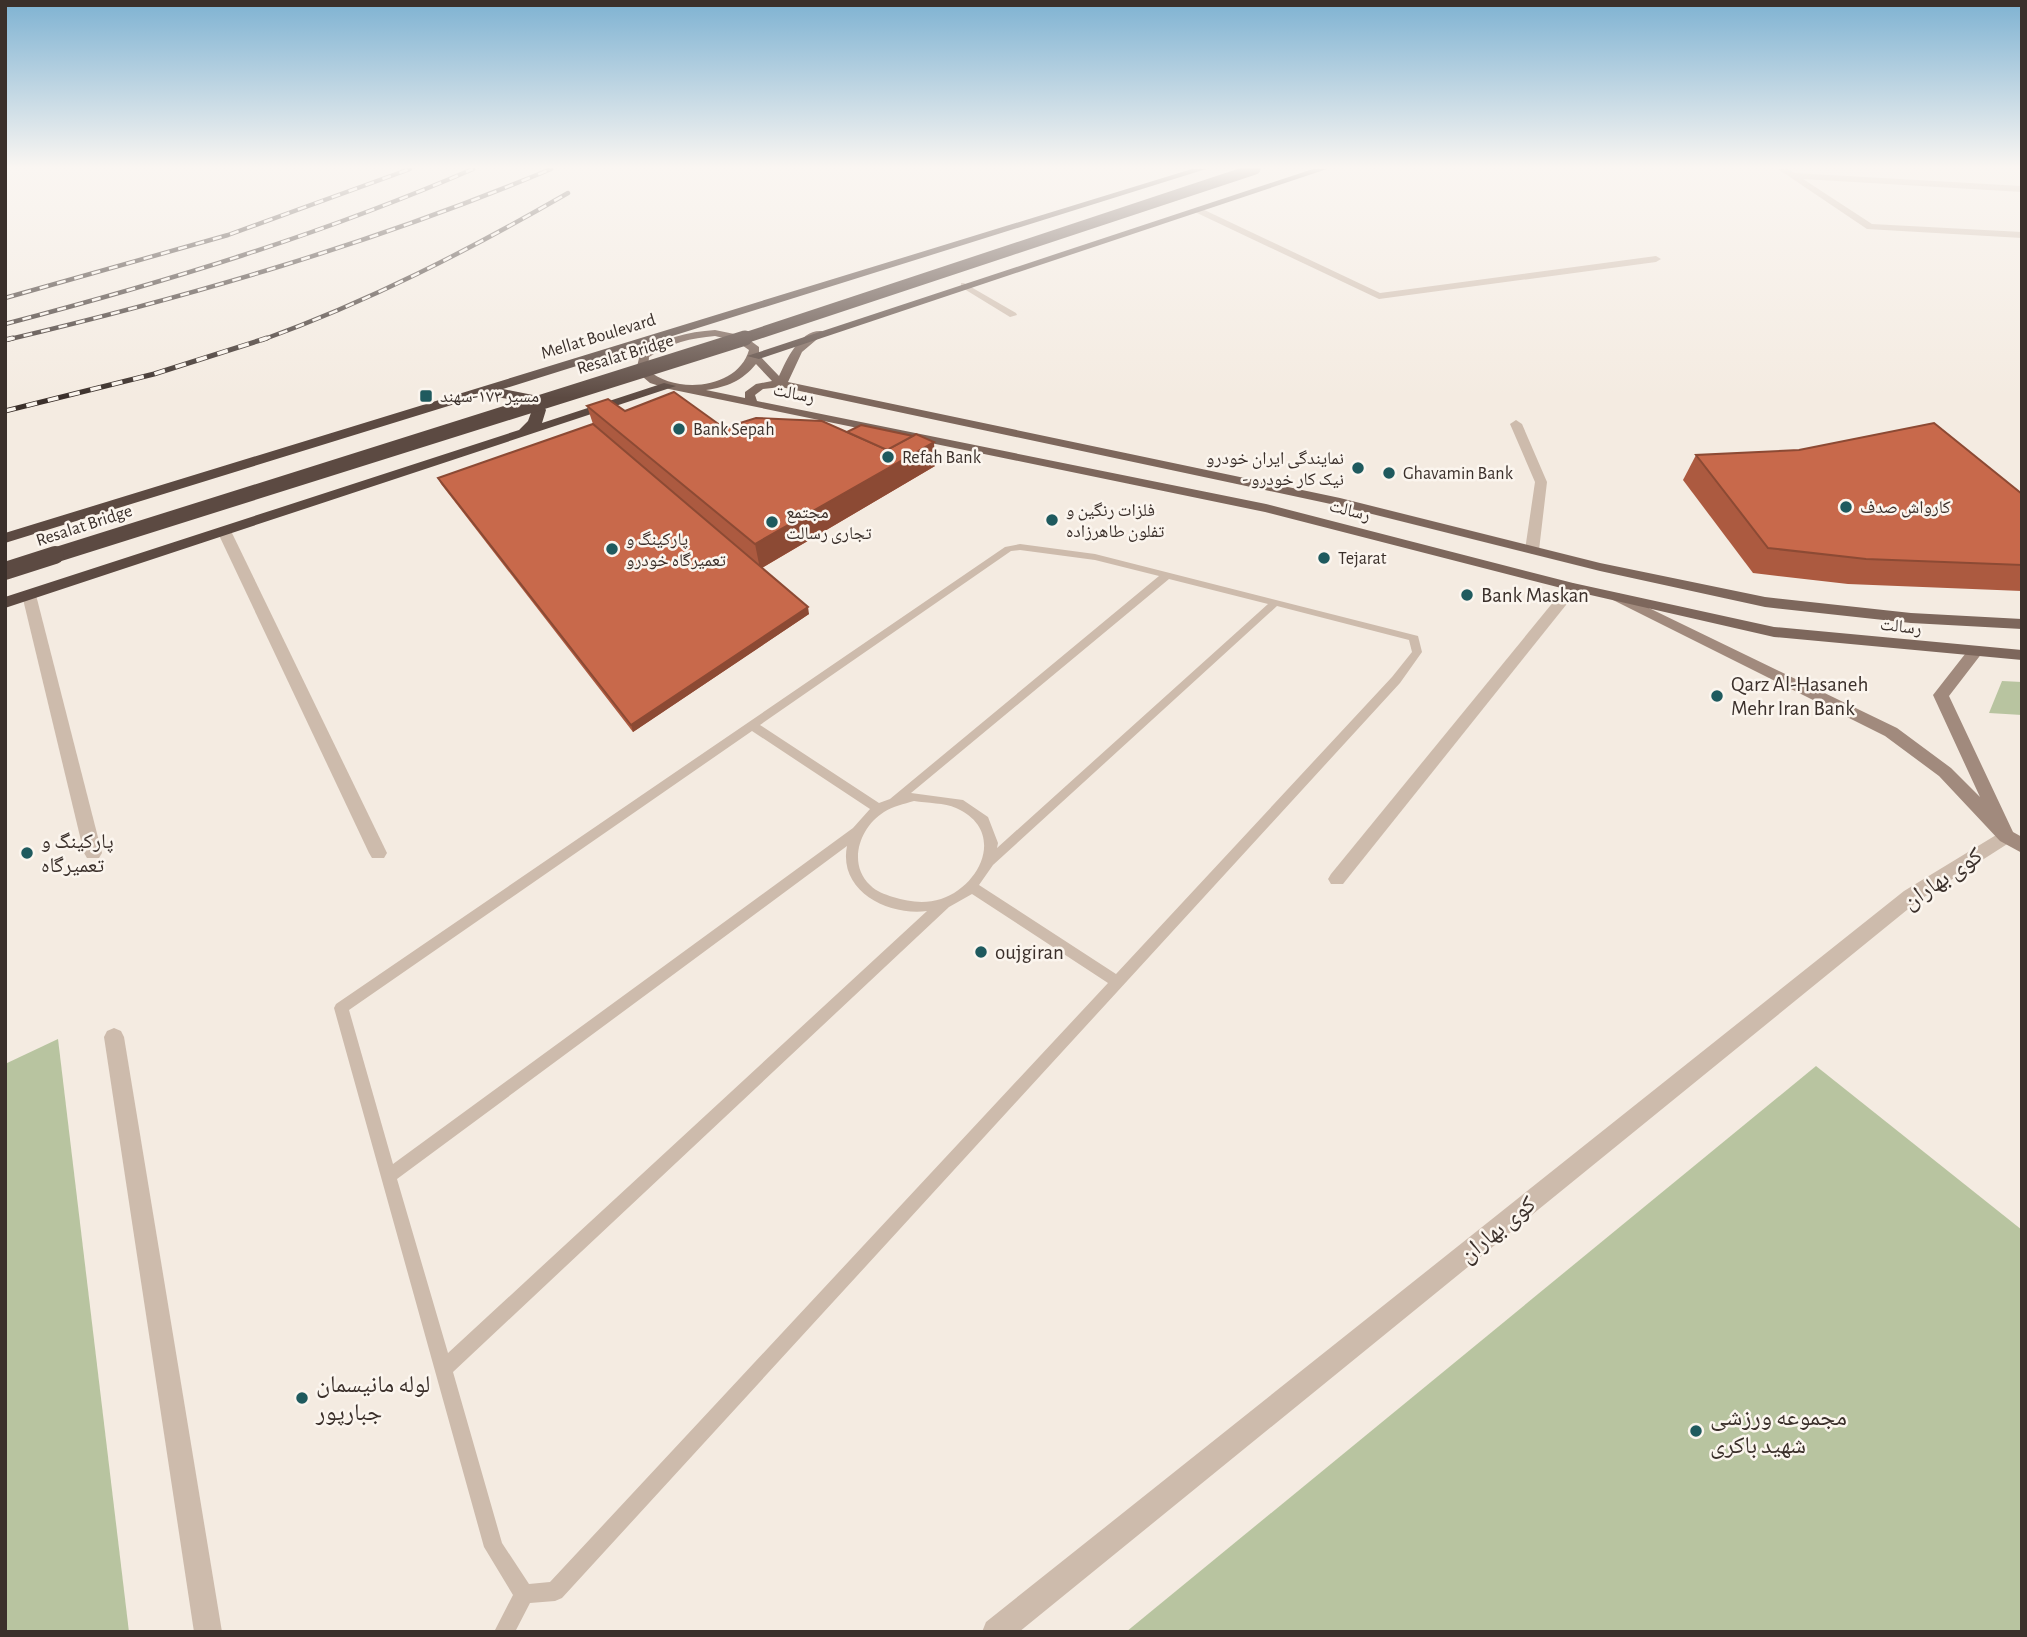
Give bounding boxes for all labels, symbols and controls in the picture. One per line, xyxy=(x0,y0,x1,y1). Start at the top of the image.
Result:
street label: Mellat Boulevard xyxy=(539,311,658,363)
street label: Resalat Bridge xyxy=(575,332,676,378)
street label: رسالت xyxy=(772,381,816,407)
marker: مسیر ۱۷۳-سهند xyxy=(418,388,434,404)
place label: مسیر ۱۷۳-سهند xyxy=(440,388,539,406)
marker: Bank Sepah xyxy=(671,421,687,437)
place label: Bank Sepah xyxy=(693,421,775,439)
marker: Refah Bank xyxy=(880,449,896,465)
place label: Refah Bank xyxy=(902,449,982,467)
place label: نمایندگی ایران خودرو - نیک کار خودرو xyxy=(1206,450,1344,489)
marker: نمایندگی ایران خودرو - نیک کار خودرو xyxy=(1350,460,1366,476)
marker: Ghavamin Bank xyxy=(1381,465,1397,481)
place label: Ghavamin Bank xyxy=(1403,465,1514,483)
street label: رسالت xyxy=(1327,497,1372,525)
marker: کارواش صدف xyxy=(1838,499,1854,515)
place label: کارواش صدف xyxy=(1860,499,1951,518)
street label: Resalat Bridge xyxy=(34,502,135,550)
place label: فلزات رنگین و تفلون طاهرزاده xyxy=(1066,502,1164,542)
place label: مجتمع تجاری رسالت xyxy=(786,504,872,544)
marker: فلزات رنگین و تفلون طاهرزاده xyxy=(1044,512,1060,528)
marker: مجتمع تجاری رسالت xyxy=(764,514,780,530)
place label: پارکینگ و تعمیرگاه خودرو xyxy=(626,531,726,570)
marker: پارکینگ و تعمیرگاه خودرو xyxy=(604,541,620,557)
marker: Tejarat xyxy=(1316,550,1332,566)
place label: Tejarat xyxy=(1338,550,1387,568)
place label: Bank Maskan xyxy=(1481,585,1589,606)
marker: Bank Maskan xyxy=(1459,587,1475,603)
street label: رسالت xyxy=(1879,616,1923,638)
place label: Qarz Al-Hasaneh Mehr Iran Bank xyxy=(1731,674,1868,719)
marker: Qarz Al-Hasaneh Mehr Iran Bank xyxy=(1709,688,1725,704)
place label: پارکینگ و تعمیرگاه xyxy=(41,831,114,876)
street label: کوی بهاران xyxy=(1898,843,1988,915)
marker: پارکینگ و تعمیرگاه xyxy=(19,845,35,861)
place label: oujgiran xyxy=(995,942,1064,963)
marker: oujgiran xyxy=(973,944,989,960)
street label: کوی بهاران xyxy=(1455,1192,1541,1268)
place label: لوله مانیسمان جبارپور xyxy=(315,1373,430,1426)
marker: لوله مانیسمان جبارپور xyxy=(294,1390,310,1406)
place label: مجموعه ورزشی شهید باکری xyxy=(1710,1406,1847,1459)
marker: مجموعه ورزشی شهید باکری xyxy=(1688,1423,1704,1439)

